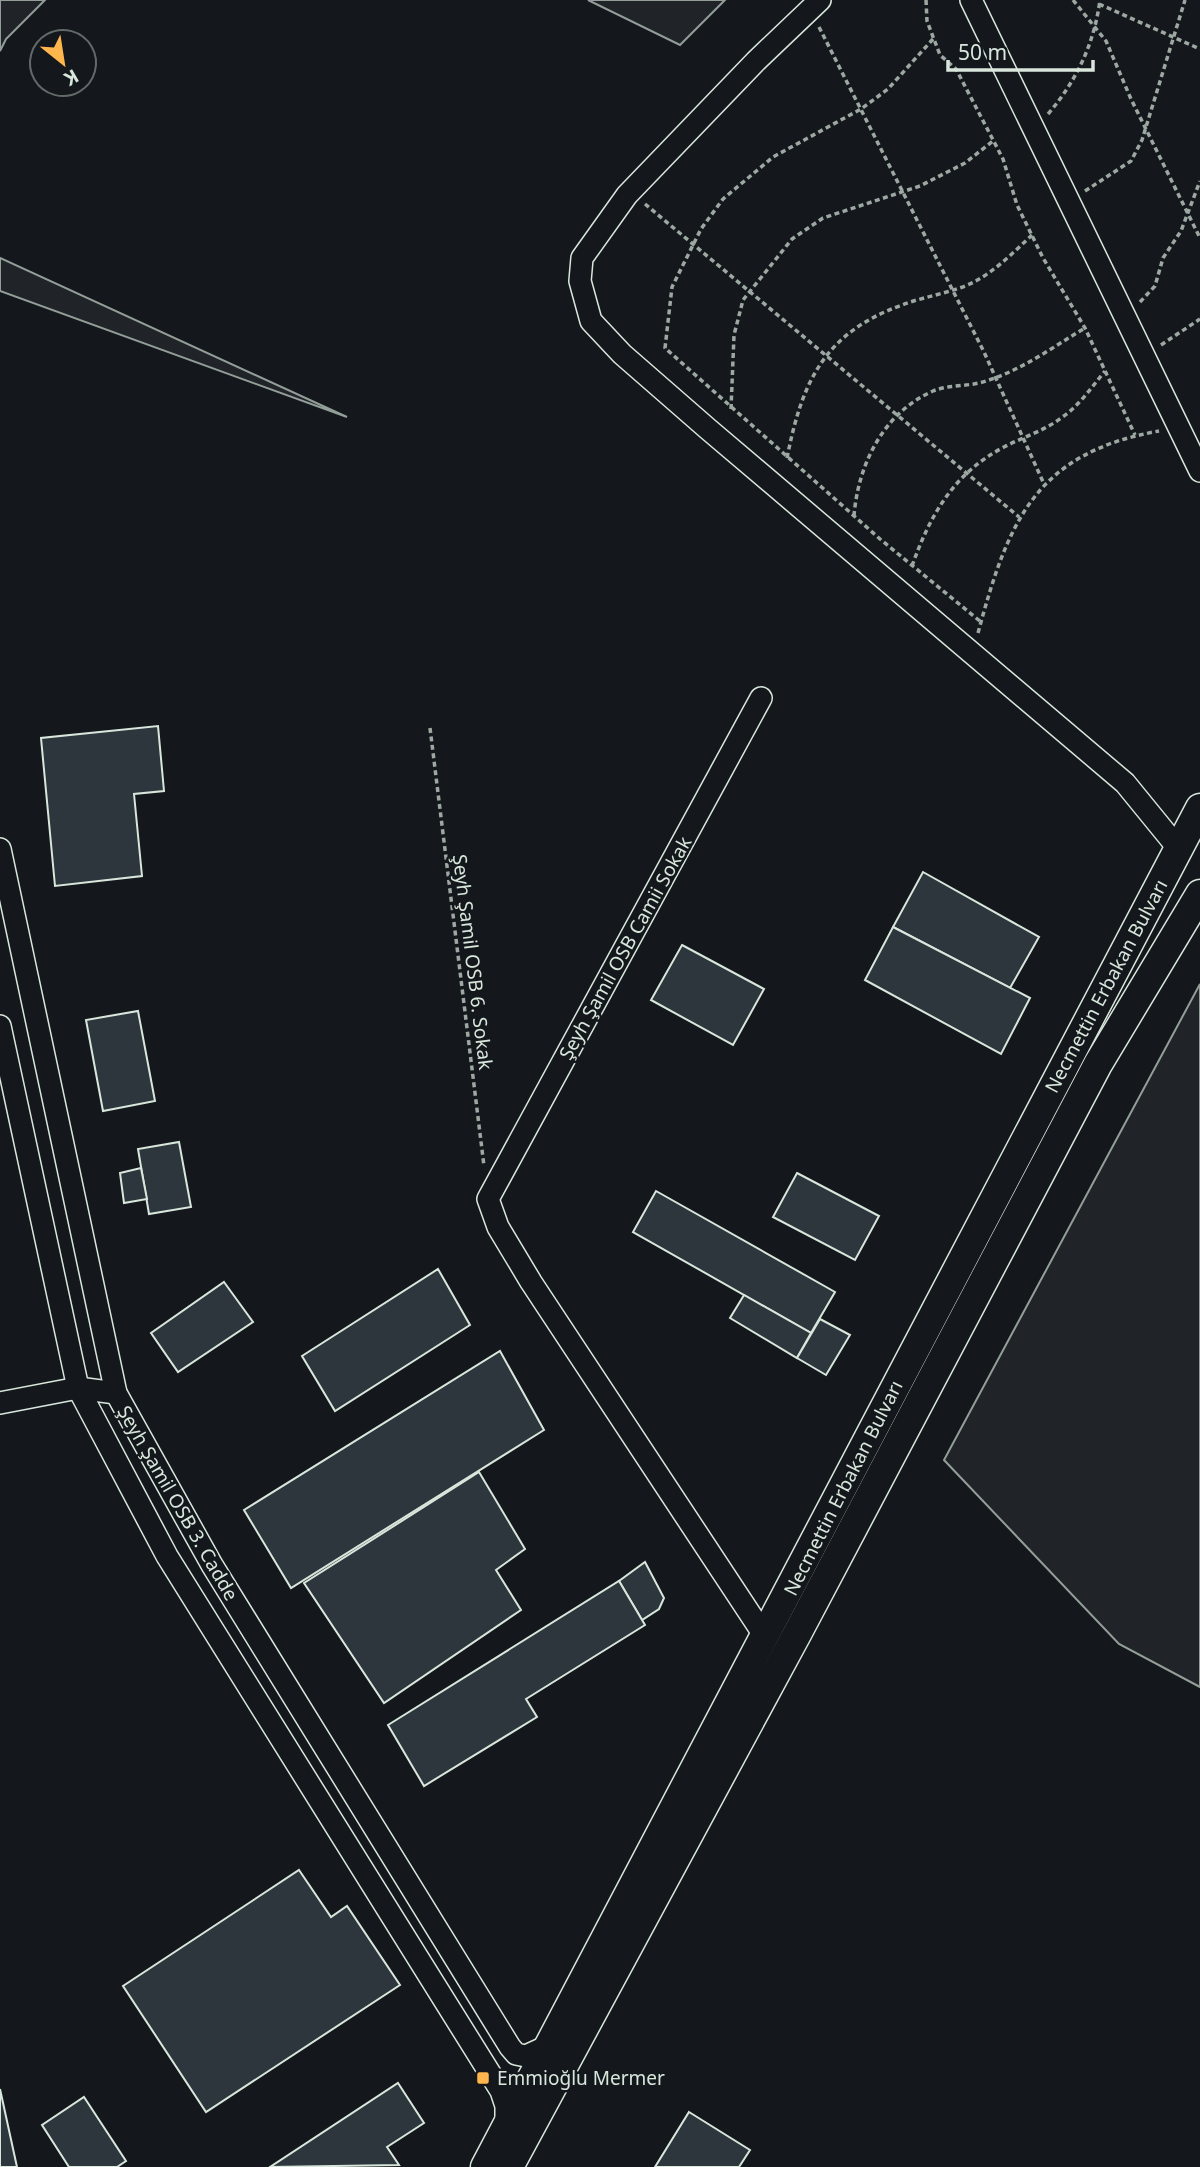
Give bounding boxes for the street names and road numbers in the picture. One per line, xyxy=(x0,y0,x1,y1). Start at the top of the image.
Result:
street label: Şeyh Şamil OSB Camii Sokak xyxy=(553,832,697,1064)
street label: Şeyh Şamil OSB 6. Sokak xyxy=(447,853,499,1071)
street label: Necmettin Erbakan Bulvarı xyxy=(1039,875,1173,1097)
street label: Necmettin Erbakan Bulvarı xyxy=(777,1376,909,1600)
street label: Şeyh Şamil OSB 3. Cadde xyxy=(112,1401,244,1605)

